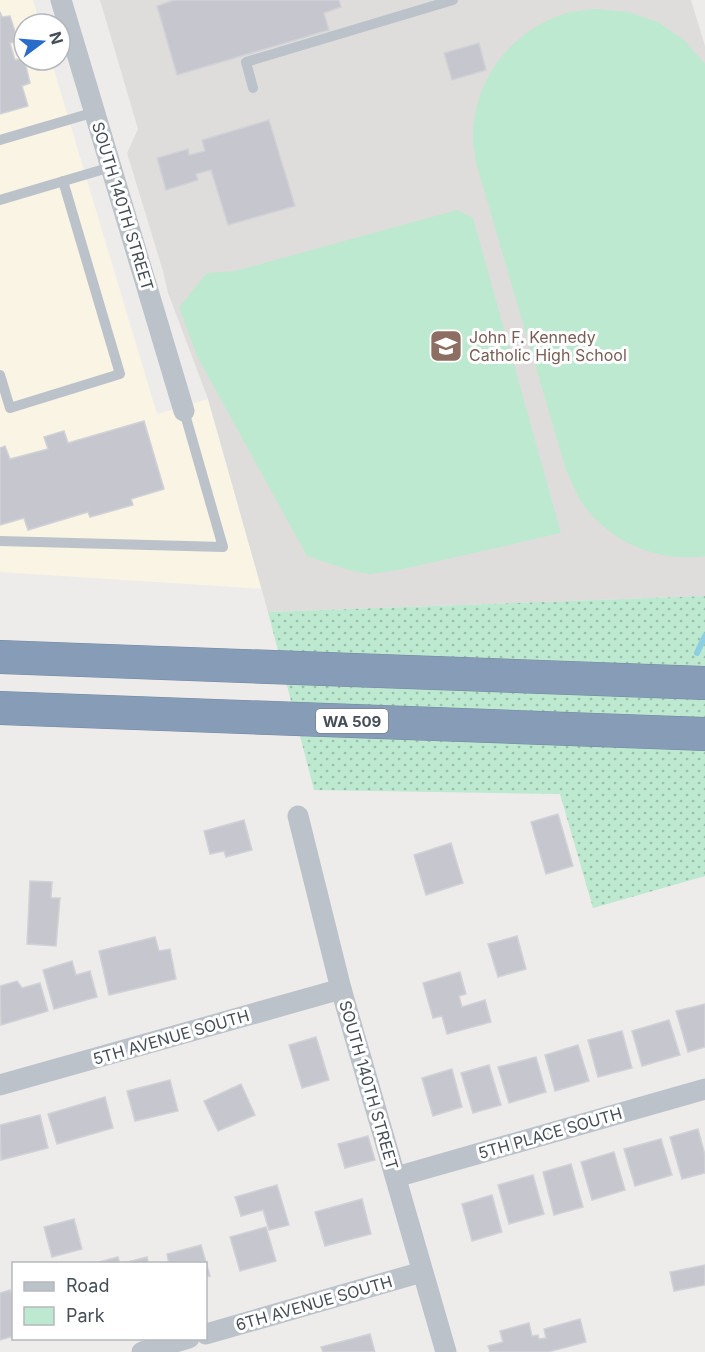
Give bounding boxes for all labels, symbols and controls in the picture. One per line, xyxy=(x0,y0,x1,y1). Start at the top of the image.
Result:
north arrow xyxy=(12,12,72,72)
text: N xyxy=(45,29,68,46)
street label: SOUTH 140TH STREET xyxy=(88,119,158,293)
place label: John F. Kennedy Catholic High School xyxy=(469,327,627,365)
school or university icon: John F. Kennedy Catholic High School xyxy=(428,328,464,364)
road number: WA 509 xyxy=(316,709,388,733)
street label: SOUTH 140TH STREET xyxy=(335,998,403,1172)
street label: 5TH AVENUE SOUTH xyxy=(91,1005,251,1069)
street label: 5TH PLACE SOUTH xyxy=(476,1103,624,1163)
legend xyxy=(12,1262,207,1340)
street label: 6TH AVENUE SOUTH xyxy=(233,1271,395,1335)
text: Road xyxy=(66,1275,109,1296)
text: Park xyxy=(66,1305,105,1326)

